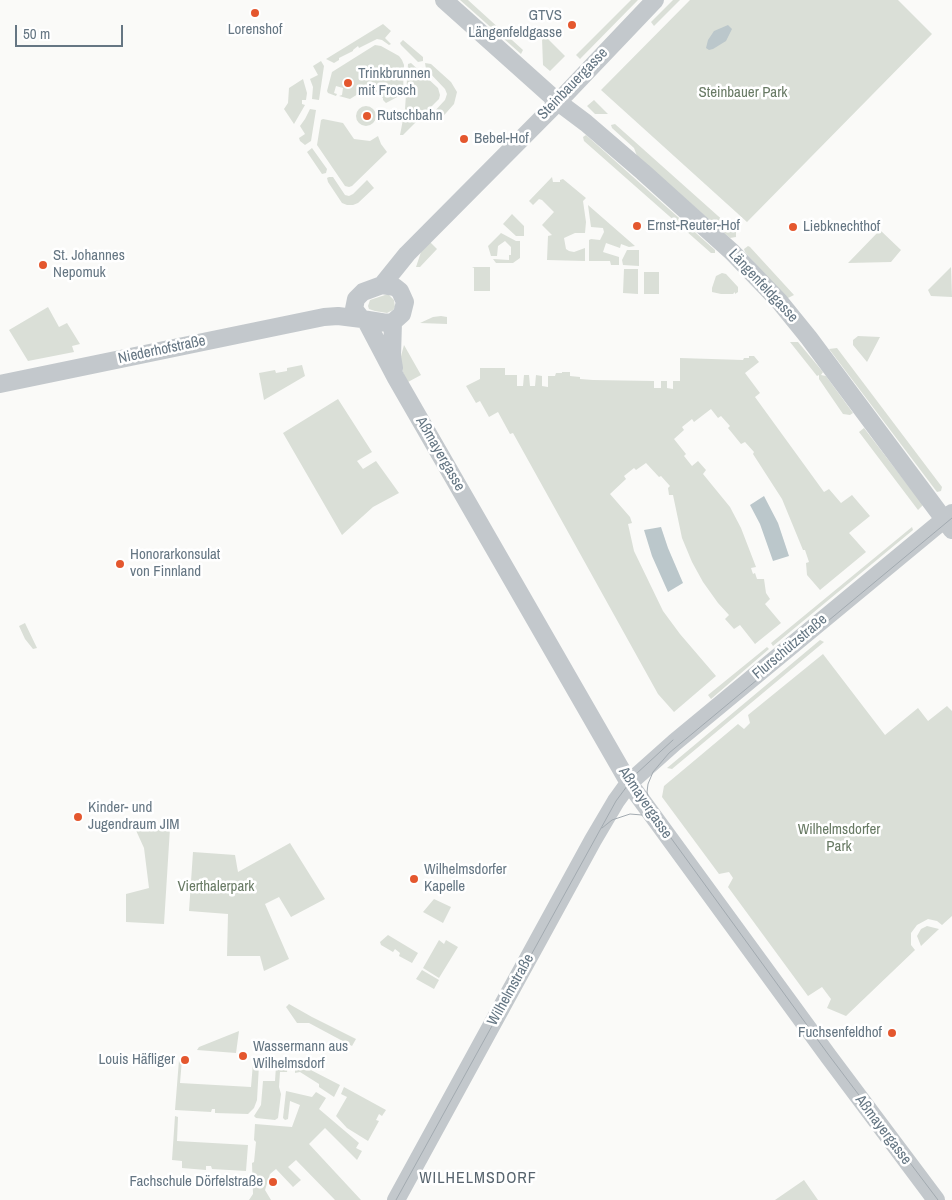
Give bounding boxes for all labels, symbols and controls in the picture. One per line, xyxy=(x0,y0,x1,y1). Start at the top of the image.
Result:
marker: Lorenshof xyxy=(249,7,261,19)
place label: GTVS Längenfeldgasse xyxy=(468,7,562,42)
scale bar xyxy=(18,15,125,47)
marker: GTVS Längenfeldgasse xyxy=(566,19,578,31)
place label: Lorenshof xyxy=(228,21,282,39)
text: 50 m xyxy=(23,23,50,44)
street label: Steinbauergasse xyxy=(534,44,612,124)
place label: Trinkbrunnen mit Frosch xyxy=(358,65,431,100)
marker: Trinkbrunnen mit Frosch xyxy=(342,77,354,89)
park label: Steinbauer Park xyxy=(699,84,787,102)
place label: Rutschbahn xyxy=(377,107,443,125)
marker: Rutschbahn xyxy=(361,110,373,122)
place label: Bebel-Hof xyxy=(474,130,529,148)
marker: Bebel-Hof xyxy=(458,133,470,145)
place label: Ernst-Reuter-Hof xyxy=(647,217,740,235)
place label: Liebknechthof xyxy=(803,218,880,236)
marker: Ernst-Reuter-Hof xyxy=(631,220,643,232)
marker: Liebknechthof xyxy=(787,221,799,233)
street label: Längenfeldgasse xyxy=(724,246,802,326)
place label: St. Johannes Nepomuk xyxy=(53,247,125,282)
marker: St. Johannes Nepomuk xyxy=(37,259,49,271)
street label: Niederhofstraße xyxy=(117,332,207,368)
street label: Aßmayergasse xyxy=(412,414,468,494)
place label: Honorarkonsulat von Finnland xyxy=(130,546,220,581)
marker: Honorarkonsulat von Finnland xyxy=(114,558,126,570)
street label: Flurschützstraße xyxy=(749,611,831,683)
street label: Aßmayergasse xyxy=(614,764,676,842)
place label: Kinder- und Jugendraum JIM xyxy=(88,799,180,834)
marker: Kinder- und Jugendraum JIM xyxy=(72,811,84,823)
park label: Wilhelmsdorfer Park xyxy=(798,821,880,856)
place label: Wilhelmsdorfer Kapelle xyxy=(424,861,507,896)
marker: Wilhelmsdorfer Kapelle xyxy=(408,873,420,885)
park label: Vierthalerpark xyxy=(177,878,255,896)
street label: Wilhelmstraße xyxy=(484,951,538,1029)
place label: Fuchsenfeldhof xyxy=(798,1024,882,1042)
marker: Fuchsenfeldhof xyxy=(886,1027,898,1039)
place label: Wassermann aus Wilhelmsdorf xyxy=(253,1038,348,1073)
marker: Wassermann aus Wilhelmsdorf xyxy=(237,1050,249,1062)
place label: Louis Häfliger xyxy=(98,1051,175,1069)
marker: Louis Häfliger xyxy=(179,1054,191,1066)
street label: Aßmayergasse xyxy=(851,1092,915,1168)
district label: WILHELMSDORF xyxy=(418,1169,538,1189)
place label: Fachschule Dörfelstraße xyxy=(130,1173,263,1191)
marker: Fachschule Dörfelstraße xyxy=(267,1176,279,1188)

